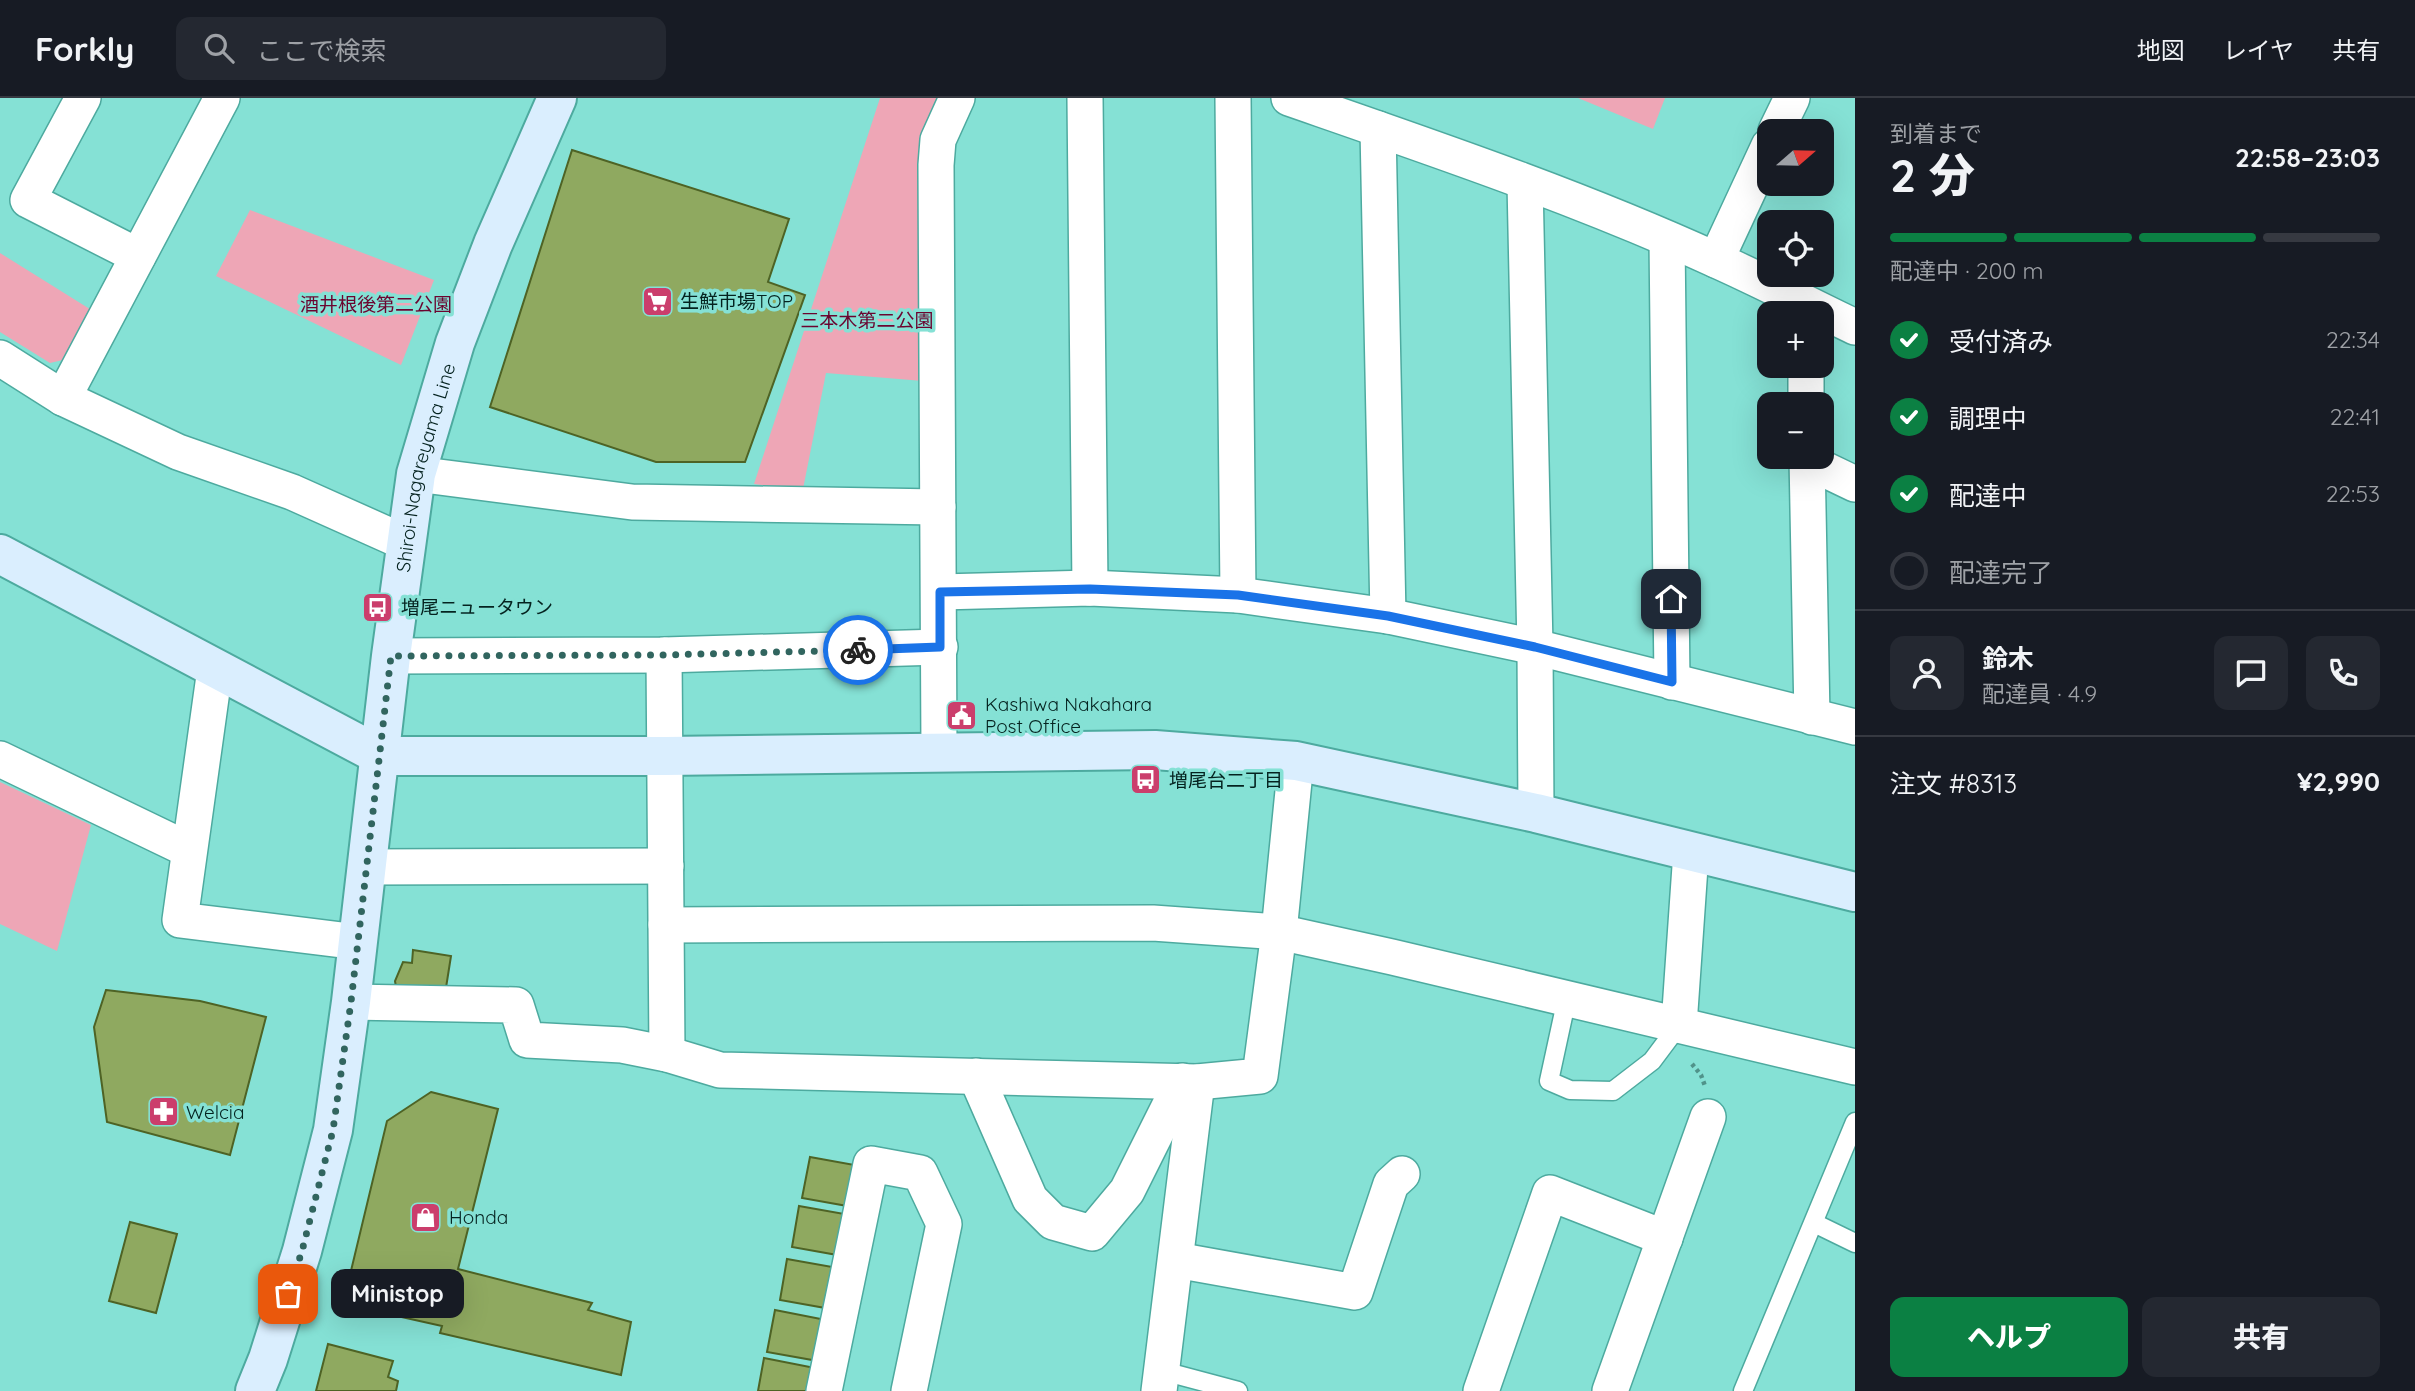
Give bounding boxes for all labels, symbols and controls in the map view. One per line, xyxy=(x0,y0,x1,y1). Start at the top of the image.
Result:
search box xyxy=(176,17,666,80)
text: Forkly xyxy=(35,28,134,69)
icon: search xyxy=(200,29,238,67)
text: ここで検索 xyxy=(256,34,386,67)
text: 地図 xyxy=(2137,35,2185,65)
text: レイヤ xyxy=(2223,35,2294,65)
text: 共有 xyxy=(2332,35,2380,65)
north arrow xyxy=(1757,119,1834,196)
map controls xyxy=(1757,119,1834,469)
text: 到着まで xyxy=(1890,119,1982,148)
text: 22:58–23:03 xyxy=(2235,141,2380,174)
text: 2 分 xyxy=(1890,146,1975,204)
button: locate xyxy=(1757,210,1834,287)
text: 配達中 · 200 m xyxy=(1890,256,2043,285)
supermarket icon: 生鮮市場TOP xyxy=(640,284,674,318)
place label: 生鮮市場TOP xyxy=(680,289,793,313)
park label: 酒井根後第二公園 xyxy=(300,292,452,316)
button: + xyxy=(1757,301,1834,378)
park label: 三本木第二公園 xyxy=(800,308,934,332)
icon: check xyxy=(1890,321,1928,359)
text: 受付済み xyxy=(1949,325,2053,358)
text: 22:34 xyxy=(2326,325,2380,354)
street label: Shiroi-Nagareyama Line xyxy=(391,360,460,574)
button: − xyxy=(1757,392,1834,469)
icon: check xyxy=(1890,398,1928,436)
text: 調理中 xyxy=(1949,402,2027,435)
text: 22:41 xyxy=(2330,402,2380,431)
icon: check xyxy=(1890,475,1928,513)
text: 配達中 xyxy=(1949,479,2027,512)
text: 22:53 xyxy=(2326,479,2380,508)
text: 配達完了 xyxy=(1949,556,2053,589)
pin xyxy=(1641,569,1701,629)
icon: home xyxy=(1652,580,1690,618)
bus stop icon: 増尾ニュータウン xyxy=(361,590,395,624)
place label: 増尾ニュータウン xyxy=(401,595,553,619)
courier xyxy=(823,615,893,685)
icon: bike xyxy=(839,631,877,669)
button: person xyxy=(1890,636,1964,710)
button: chat xyxy=(2214,636,2288,710)
button: phone xyxy=(2306,636,2380,710)
text: 鈴木 xyxy=(1982,642,2034,675)
text: 配達員 · 4.9 xyxy=(1982,679,2097,708)
place label: Kashiwa Nakahara Post Office xyxy=(985,692,1152,738)
public building icon: Kashiwa Nakahara Post Office xyxy=(945,698,979,732)
bus stop icon: 増尾台二丁目 xyxy=(1129,763,1163,797)
text: ¥2,990 xyxy=(2297,765,2380,798)
text: 注文 #8313 xyxy=(1890,767,2017,800)
place label: 増尾台二丁目 xyxy=(1169,768,1283,792)
pharmacy icon: Welcia xyxy=(146,1095,180,1129)
place label: Welcia xyxy=(186,1100,244,1124)
shop icon: Honda xyxy=(409,1200,443,1234)
place label: Honda xyxy=(449,1205,508,1229)
pin xyxy=(258,1264,318,1324)
callout: Ministop xyxy=(330,1270,463,1318)
icon: bag xyxy=(269,1275,307,1313)
text: Ministop xyxy=(351,1279,444,1308)
button: ヘルプ xyxy=(1890,1297,2128,1377)
button: 共有 xyxy=(2142,1297,2380,1377)

